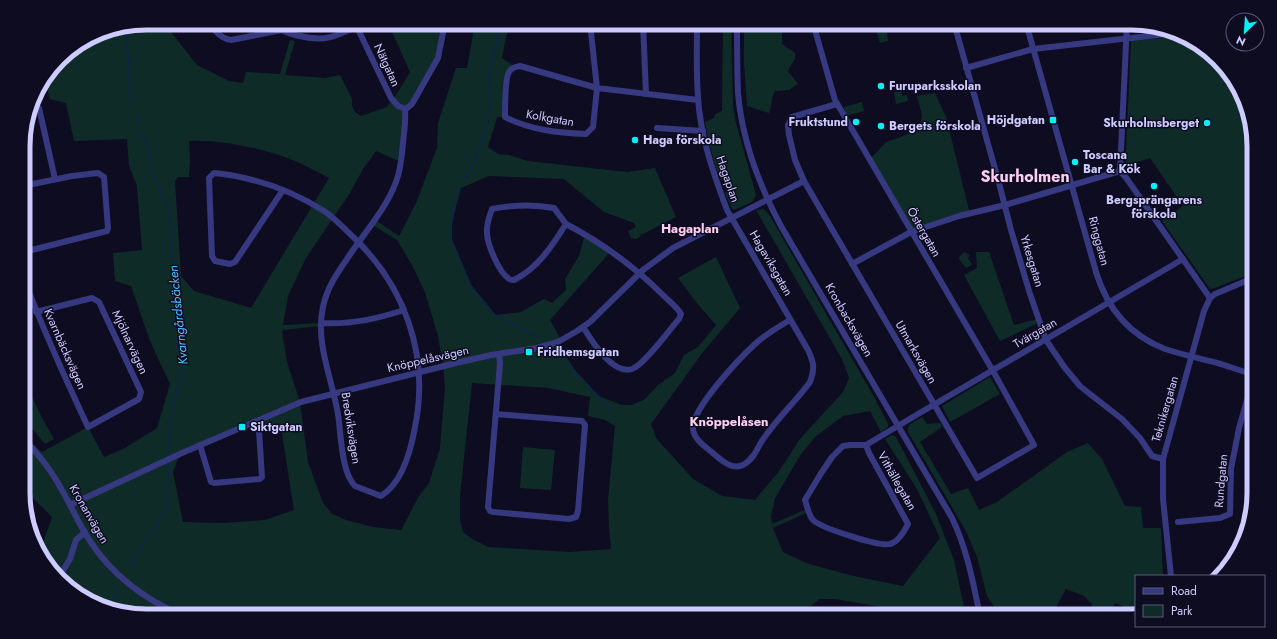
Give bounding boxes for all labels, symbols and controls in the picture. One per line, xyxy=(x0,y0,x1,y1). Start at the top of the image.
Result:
north arrow xyxy=(1225,12,1265,52)
text: N xyxy=(1233,32,1248,50)
street label: Nätgatan xyxy=(369,41,405,89)
place label: Furuparksskolan xyxy=(889,77,981,95)
marker: Furuparksskolan xyxy=(876,81,886,91)
street label: Kolkgatan xyxy=(525,105,575,131)
place label: Höjdgatan xyxy=(987,111,1045,129)
place label: Fruktstund xyxy=(789,113,848,131)
place label: Skurholmsberget xyxy=(1103,114,1199,132)
marker: Höjdgatan xyxy=(1048,115,1058,125)
marker: Fruktstund xyxy=(851,117,861,127)
place label: Bergets förskola xyxy=(889,117,981,135)
marker: Skurholmsberget xyxy=(1202,118,1212,128)
marker: Bergets förskola xyxy=(876,121,886,131)
place label: Haga förskola xyxy=(643,131,721,149)
marker: Haga förskola xyxy=(630,135,640,145)
place label: Toscana Bar & Kök xyxy=(1083,146,1141,178)
street label: Hagaplan xyxy=(712,153,744,205)
marker: Toscana Bar & Kök xyxy=(1070,157,1080,167)
district label: Skurholmen xyxy=(980,165,1070,188)
marker: Bergsprängarens förskola xyxy=(1149,181,1159,191)
place label: Bergsprängarens förskola xyxy=(1106,191,1202,223)
street label: Östergatan xyxy=(902,204,946,260)
street label: Ringgatan xyxy=(1084,214,1114,268)
district label: Hagaplan xyxy=(661,219,719,238)
street label: Hagaviksgatan xyxy=(745,227,797,299)
street label: Yrkesgatan xyxy=(1016,233,1048,289)
water label: Kvarngårdsbäcken xyxy=(163,264,193,366)
street label: Kronbacksvägen xyxy=(821,280,877,360)
street label: Kvarnbäcksvägen xyxy=(39,306,91,392)
street label: Mjölnarvägen xyxy=(107,307,153,377)
street label: Tvärgatan xyxy=(1010,313,1060,353)
street label: Utmarksvägen xyxy=(891,317,941,387)
street label: Knöppelåsvägen xyxy=(385,341,471,377)
place label: Fridhemsgatan xyxy=(537,343,619,361)
marker: Fridhemsgatan xyxy=(524,347,534,357)
street label: Teknikergatan xyxy=(1147,374,1183,444)
street label: Bredviksvägen xyxy=(336,391,366,465)
district label: Knöppelåsen xyxy=(689,412,769,431)
place label: Siktgatan xyxy=(250,418,303,436)
marker: Siktgatan xyxy=(237,422,247,432)
street label: Vithällegatan xyxy=(873,448,921,514)
street label: Rundgatan xyxy=(1210,453,1232,509)
street label: Kronanvägen xyxy=(65,481,113,547)
legend xyxy=(1135,575,1265,627)
text: Road xyxy=(1171,582,1197,600)
text: Park xyxy=(1171,602,1193,620)

